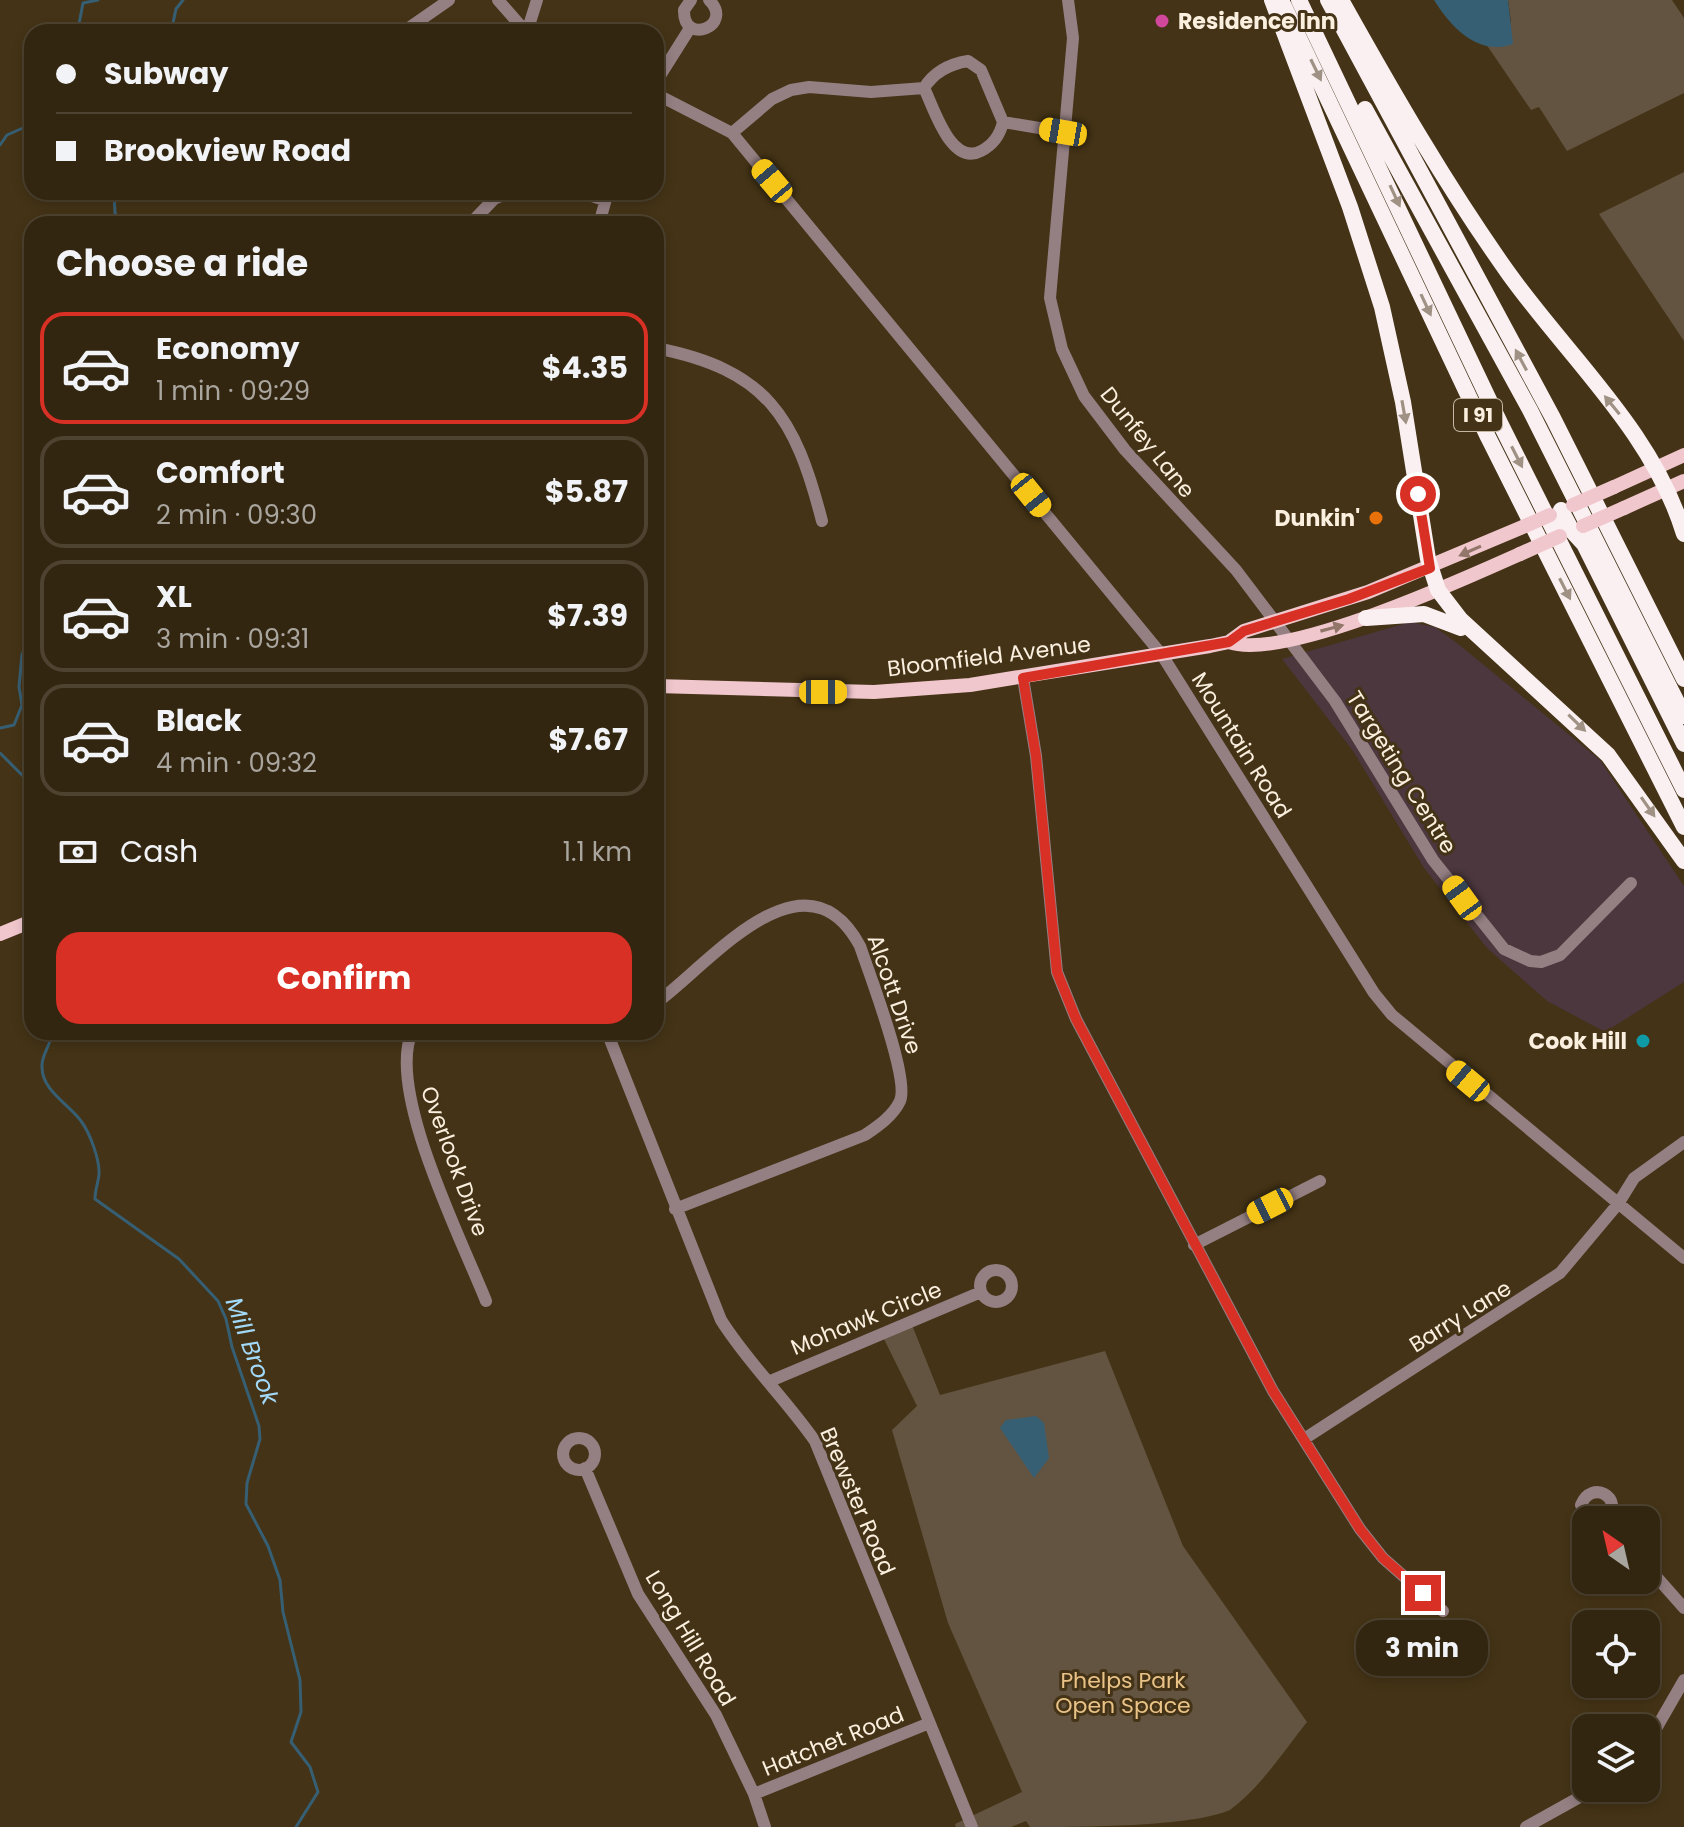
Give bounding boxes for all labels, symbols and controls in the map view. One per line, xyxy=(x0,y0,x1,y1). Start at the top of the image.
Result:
place label: Residence Inn xyxy=(1178,6,1336,37)
marker: Residence Inn xyxy=(1153,12,1171,30)
text: Subway xyxy=(104,52,228,95)
one-way arrow xyxy=(1309,58,1322,81)
car xyxy=(1037,116,1089,148)
text: Brookview Road xyxy=(104,129,351,172)
car xyxy=(747,155,797,207)
one-way arrow xyxy=(1388,184,1401,208)
text: Choose a ride xyxy=(56,238,308,289)
one-way arrow xyxy=(1419,293,1433,317)
text: Economy xyxy=(156,327,300,370)
icon: car xyxy=(60,332,132,404)
text: $4.35 xyxy=(542,346,628,389)
one-way arrow xyxy=(1515,349,1528,372)
text: 1 min · 09:29 xyxy=(156,373,310,409)
street label: Dunfey Lane xyxy=(1093,380,1202,505)
one-way arrow xyxy=(1604,395,1620,415)
one-way arrow xyxy=(1399,399,1411,424)
road number: I 91 xyxy=(1454,399,1502,431)
one-way arrow xyxy=(1510,445,1523,468)
text: Comfort xyxy=(156,451,285,494)
icon: car xyxy=(60,456,132,528)
car xyxy=(1007,469,1055,521)
text: $5.87 xyxy=(545,470,628,513)
route start xyxy=(1400,476,1436,512)
text: 2 min · 09:30 xyxy=(156,497,317,533)
place label: Dunkin' xyxy=(1275,503,1360,534)
marker: Dunkin' xyxy=(1367,509,1385,527)
one-way arrow xyxy=(1458,544,1482,557)
text: XL xyxy=(156,575,192,618)
one-way arrow xyxy=(1558,578,1571,601)
icon: car xyxy=(60,580,132,652)
text: $7.39 xyxy=(547,594,628,637)
text: 3 min · 09:31 xyxy=(156,621,309,657)
one-way arrow xyxy=(1319,621,1344,633)
street label: Bloomfield Avenue xyxy=(886,629,1093,684)
street label: Mountain Road xyxy=(1184,666,1299,824)
car xyxy=(799,680,847,704)
street label: Targeting Centre xyxy=(1339,685,1464,859)
text: Black xyxy=(156,699,242,742)
icon: car xyxy=(60,704,132,776)
one-way arrow xyxy=(1567,714,1586,732)
text: $7.67 xyxy=(549,718,628,761)
text: 4 min · 09:32 xyxy=(156,745,317,781)
one-way arrow xyxy=(1640,796,1655,817)
icon: cash xyxy=(56,830,100,874)
text: Cash xyxy=(120,830,198,873)
text: 1.1 km xyxy=(563,834,632,870)
car xyxy=(1438,872,1486,924)
street label: Alcott Drive xyxy=(860,930,929,1058)
button: Confirm xyxy=(56,932,632,1024)
place label: Cook Hill xyxy=(1528,1026,1627,1057)
marker: Cook Hill xyxy=(1634,1032,1652,1050)
car xyxy=(1442,1056,1494,1106)
street label: Overlook Drive xyxy=(413,1082,496,1240)
car xyxy=(1243,1184,1297,1228)
street label: Barry Lane xyxy=(1403,1273,1517,1360)
street label: Mohawk Circle xyxy=(786,1274,946,1363)
water label: Mill Brook xyxy=(218,1292,288,1411)
street label: Brewster Road xyxy=(812,1423,903,1580)
north arrow xyxy=(1572,1506,1660,1594)
map controls xyxy=(1572,1506,1660,1802)
street label: Long Hill Road xyxy=(638,1565,743,1712)
route end xyxy=(1405,1575,1441,1611)
button: locate xyxy=(1572,1610,1660,1698)
callout: 3 min xyxy=(1357,1621,1489,1677)
text: 3 min xyxy=(1385,1630,1459,1666)
park label: Phelps Park Open Space xyxy=(1055,1665,1191,1721)
street label: Hatchet Road xyxy=(758,1699,909,1784)
button: layers xyxy=(1572,1714,1660,1802)

